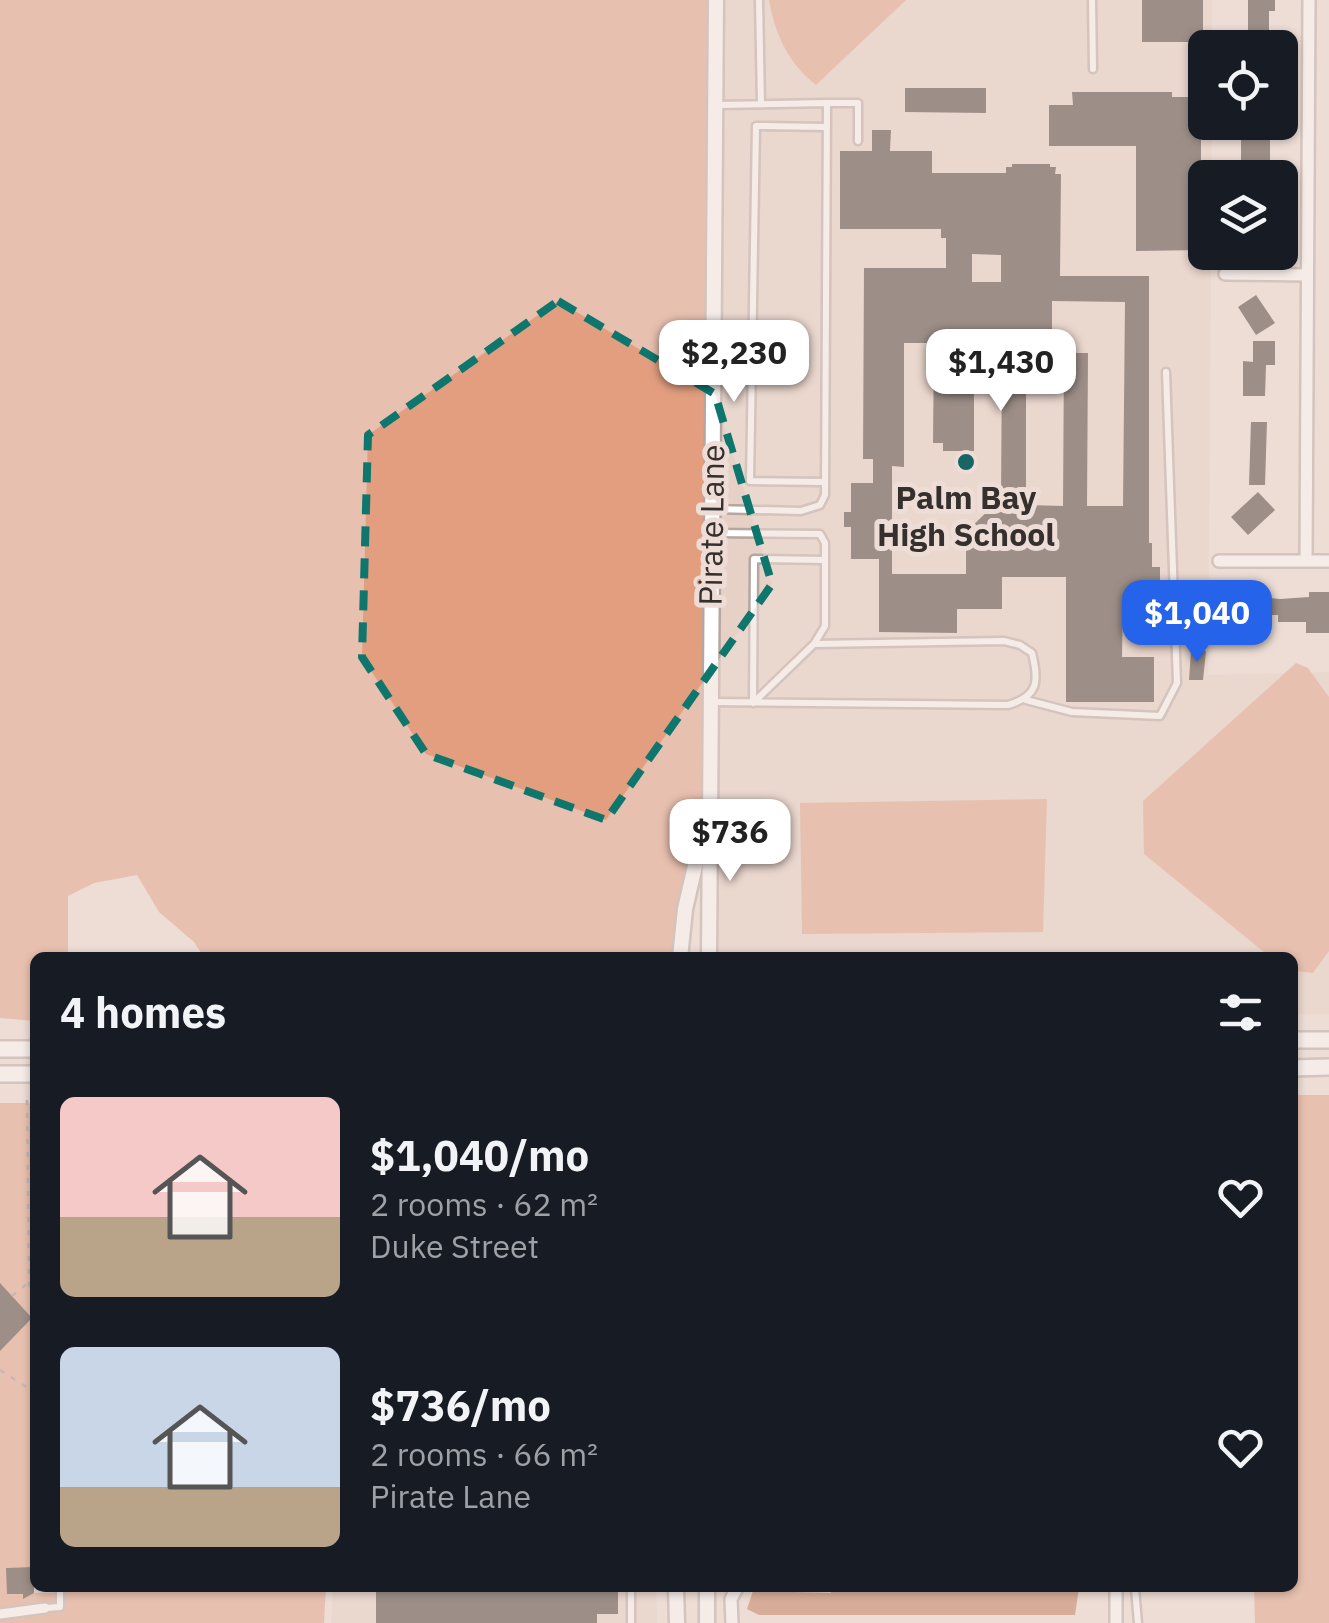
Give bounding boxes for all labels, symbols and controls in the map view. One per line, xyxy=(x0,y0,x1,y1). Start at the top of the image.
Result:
map controls xyxy=(1188,30,1298,270)
button: locate xyxy=(1188,30,1298,140)
button: layers xyxy=(1188,160,1298,270)
pin: $2,230 xyxy=(653,320,815,405)
pin: $1,430 xyxy=(920,329,1082,414)
text: $2,230 xyxy=(681,331,787,373)
text: $1,430 xyxy=(948,340,1054,382)
street label: Pirate Lane xyxy=(689,444,733,606)
marker: Palm Bay High School xyxy=(955,451,977,473)
place label: Palm Bay High School xyxy=(877,476,1055,555)
pin: $1,040 xyxy=(1116,580,1278,665)
text: $1,040 xyxy=(1144,591,1250,633)
pin: $736 xyxy=(671,799,789,884)
text: $736 xyxy=(692,810,768,852)
text: 4 homes xyxy=(60,985,226,1040)
icon: filters xyxy=(1213,985,1268,1040)
text: $1,040/mo xyxy=(370,1128,589,1183)
icon: home xyxy=(140,1137,260,1257)
icon: heart xyxy=(1213,1170,1268,1225)
text: 2 rooms · 62 m² xyxy=(370,1183,598,1225)
text: Duke Street xyxy=(370,1225,539,1267)
text: $736/mo xyxy=(370,1378,551,1433)
icon: home xyxy=(140,1387,260,1507)
icon: heart xyxy=(1213,1420,1268,1475)
text: 2 rooms · 66 m² xyxy=(370,1433,598,1475)
text: Pirate Lane xyxy=(370,1475,531,1517)

